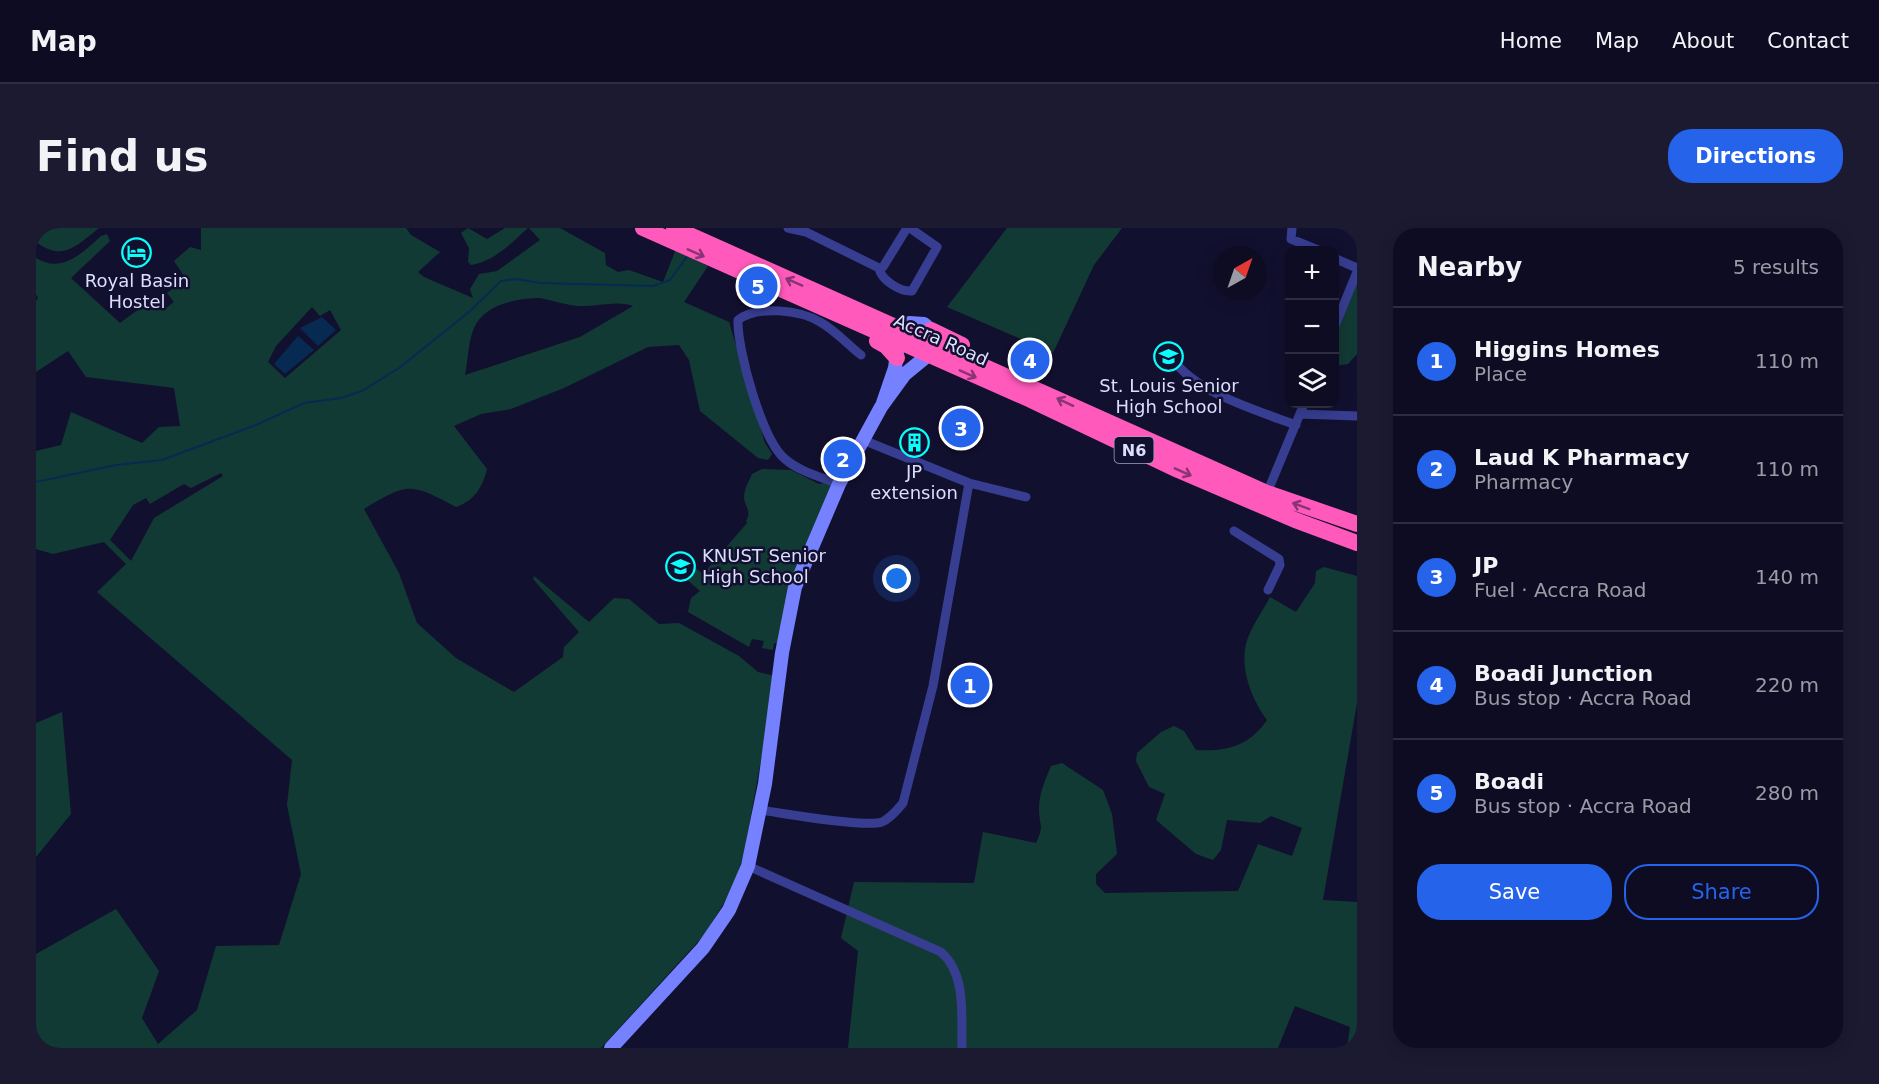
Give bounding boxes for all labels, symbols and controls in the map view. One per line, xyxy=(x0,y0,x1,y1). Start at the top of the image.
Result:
text: Map xyxy=(30,25,97,58)
text: Home xyxy=(1500,29,1562,53)
text: Map xyxy=(1595,29,1639,53)
text: About xyxy=(1672,29,1734,53)
text: Contact xyxy=(1767,29,1849,53)
button: Directions xyxy=(1668,129,1843,183)
text: Find us xyxy=(36,132,209,181)
hotel icon: Royal Basin Hostel xyxy=(121,236,153,268)
north arrow xyxy=(1213,246,1267,300)
map controls xyxy=(1285,246,1339,408)
button: + xyxy=(1285,246,1339,300)
one-way arrow xyxy=(687,248,705,259)
text: Nearby xyxy=(1417,252,1522,282)
text: 5 results xyxy=(1733,255,1819,279)
pin: 5 xyxy=(738,264,778,308)
place label: Royal Basin Hostel xyxy=(85,270,189,312)
one-way arrow xyxy=(785,276,803,287)
button: − xyxy=(1285,300,1339,354)
street label: Accra Road xyxy=(891,309,992,370)
text: Higgins Homes xyxy=(1474,337,1660,362)
pin: 4 xyxy=(1010,338,1050,382)
school or university icon: St. Louis Senior High School xyxy=(1153,341,1185,373)
text: 1 xyxy=(1430,349,1443,373)
text: 110 m xyxy=(1755,349,1819,373)
button: layers xyxy=(1285,354,1339,408)
text: Place xyxy=(1474,362,1527,386)
one-way arrow xyxy=(958,369,977,380)
place label: St. Louis Senior High School xyxy=(1099,375,1239,417)
one-way arrow xyxy=(1057,396,1075,407)
pin: 3 xyxy=(942,406,980,450)
building icon: JP extension xyxy=(898,427,930,459)
pin: 2 xyxy=(824,436,862,482)
road number: N6 xyxy=(1114,437,1154,463)
text: Laud K Pharmacy xyxy=(1474,445,1689,470)
text: 2 xyxy=(1430,457,1443,481)
text: 110 m xyxy=(1755,457,1819,481)
place label: JP extension xyxy=(870,461,958,503)
one-way arrow xyxy=(1174,467,1192,479)
text: Pharmacy xyxy=(1474,470,1573,494)
one-way arrow xyxy=(1293,500,1311,511)
place label: KNUST Senior High School xyxy=(702,545,827,587)
school or university icon: KNUST Senior High School xyxy=(665,550,697,582)
text: JP xyxy=(1474,553,1498,578)
your location xyxy=(882,564,911,593)
text: 3 xyxy=(1430,565,1443,589)
text: 140 m xyxy=(1755,565,1819,589)
text: Fuel · Accra Road xyxy=(1474,578,1646,602)
text: Boadi Junction xyxy=(1474,661,1653,686)
pin: 1 xyxy=(950,662,990,708)
text: 4 xyxy=(1430,673,1443,697)
text: 220 m xyxy=(1755,673,1819,697)
text: Bus stop · Accra Road xyxy=(1474,686,1692,710)
text: Boadi xyxy=(1474,769,1544,794)
text: 5 xyxy=(1430,781,1443,805)
text: 280 m xyxy=(1755,781,1819,805)
text: Bus stop · Accra Road xyxy=(1474,794,1692,818)
button: Save xyxy=(1417,864,1612,920)
button: Share xyxy=(1624,864,1819,920)

